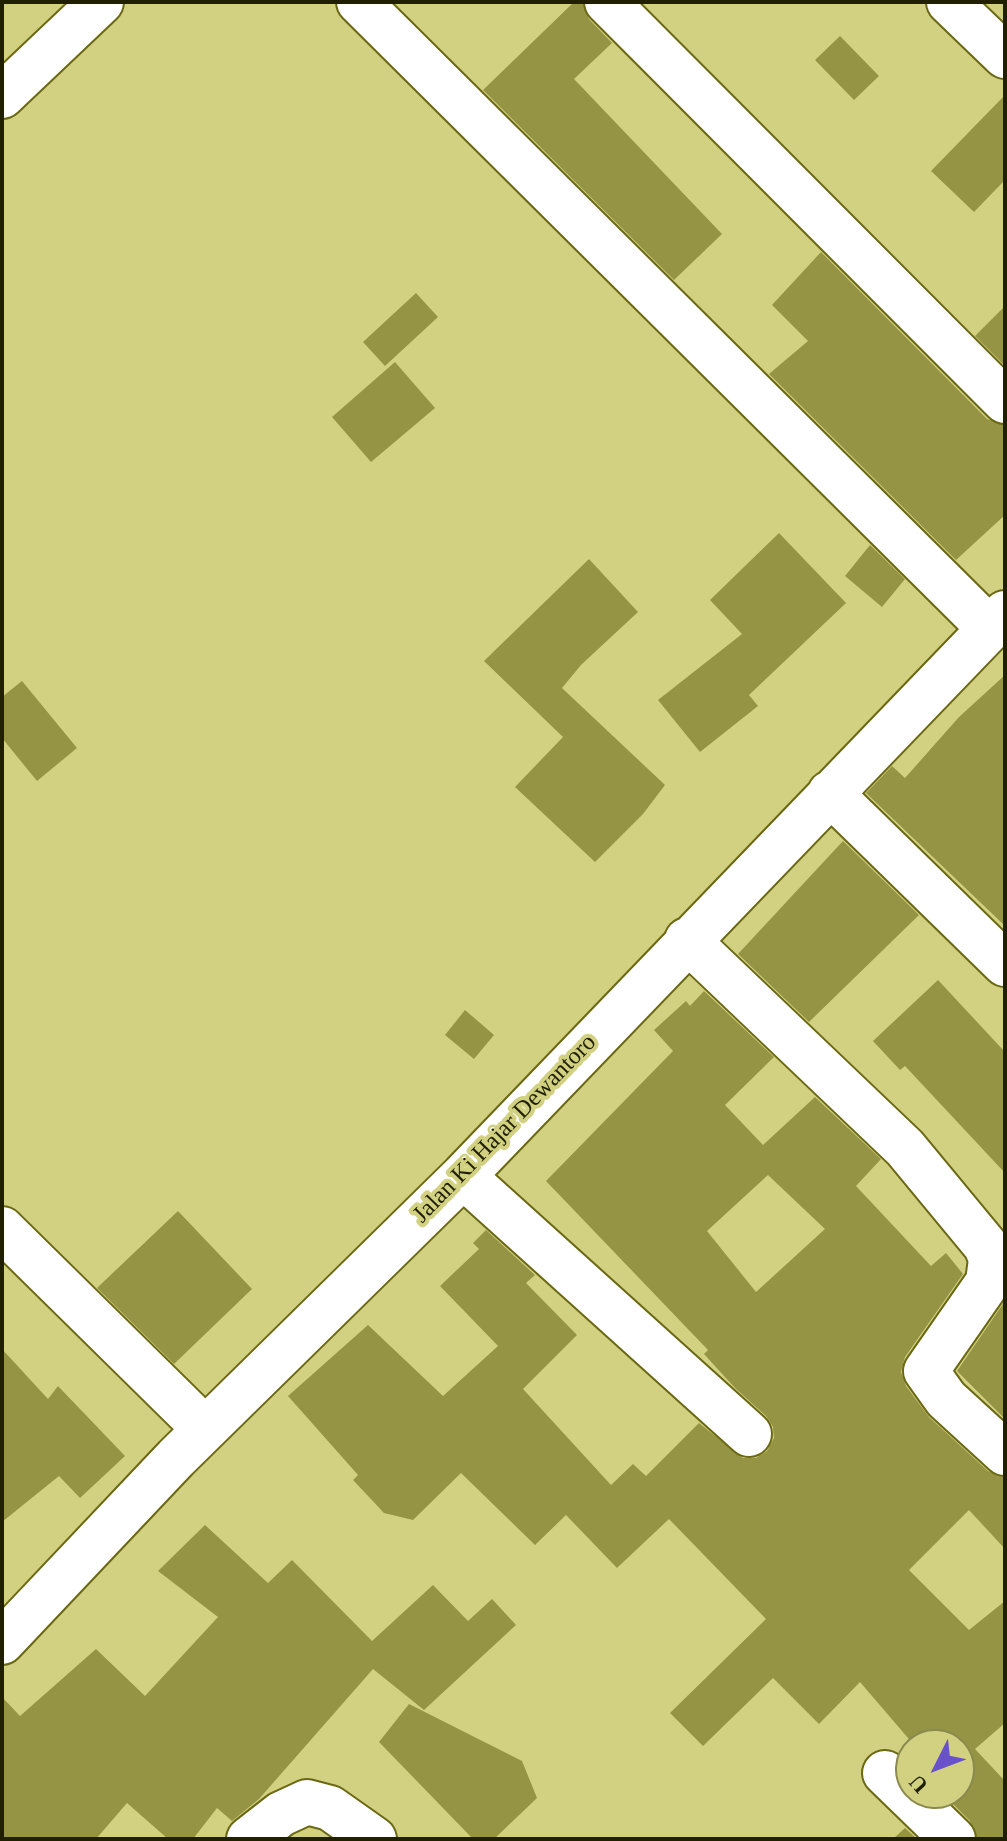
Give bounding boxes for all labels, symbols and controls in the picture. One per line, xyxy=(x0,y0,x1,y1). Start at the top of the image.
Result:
street label: Jalan Ki Hajar Dewantoro xyxy=(407,1029,603,1229)
north arrow xyxy=(895,1729,975,1809)
text: U xyxy=(904,1770,933,1798)

